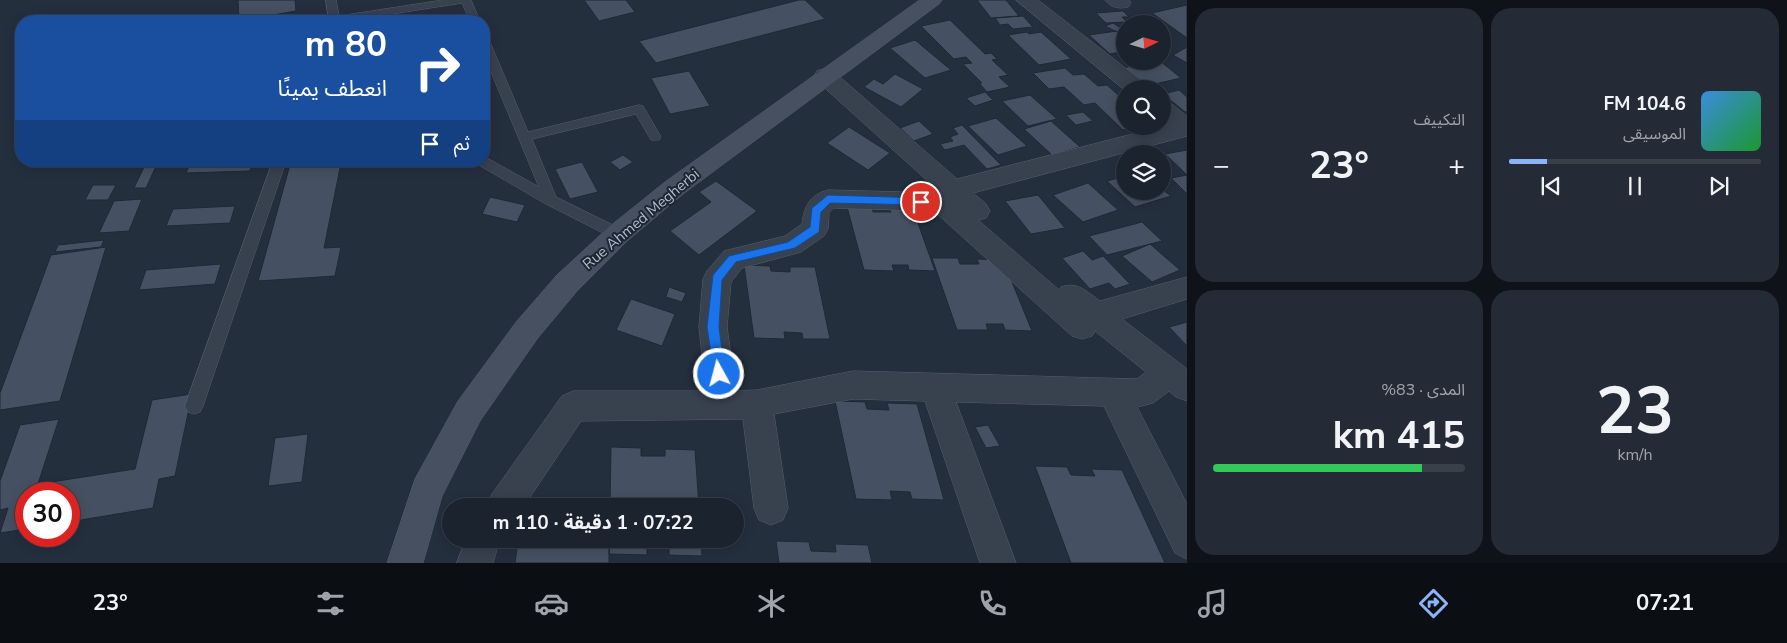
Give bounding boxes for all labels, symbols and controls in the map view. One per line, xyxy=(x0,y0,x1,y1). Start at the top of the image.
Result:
north arrow xyxy=(1116,15,1171,70)
map controls xyxy=(1116,15,1171,200)
text: 80 m xyxy=(305,21,387,68)
icon: right xyxy=(405,35,470,100)
text: انعطف يمينًا xyxy=(278,74,387,104)
button: search xyxy=(1116,80,1171,135)
text: 104.6 FM xyxy=(1603,91,1686,117)
text: التكييف xyxy=(1413,109,1465,131)
text: الموسيقى xyxy=(1623,123,1686,145)
icon: arrive xyxy=(416,130,444,158)
text: ثم xyxy=(454,131,470,157)
text: 23° xyxy=(1309,140,1369,191)
button: layers xyxy=(1116,145,1171,200)
text: − xyxy=(1213,147,1230,185)
text: + xyxy=(1448,147,1465,185)
street label: Rue Ahmed Megherbi xyxy=(578,164,704,274)
icon: previous xyxy=(1537,172,1565,200)
icon: pause xyxy=(1621,172,1649,200)
icon: next xyxy=(1705,172,1733,200)
pin xyxy=(900,181,942,223)
icon: arrive xyxy=(907,188,935,216)
position arrow xyxy=(692,347,744,399)
text: 23 xyxy=(1596,367,1674,456)
text: المدى · 83% xyxy=(1381,379,1465,401)
text: 415 km xyxy=(1333,410,1465,461)
text: km/h xyxy=(1617,444,1653,466)
speed limit sign: 30 xyxy=(15,482,80,547)
text: 07:22 · 1 دقيقة · 110 m xyxy=(493,510,693,536)
icon: filters xyxy=(313,586,348,621)
icon: car xyxy=(534,586,569,621)
icon: climate xyxy=(754,586,789,621)
icon: phone xyxy=(975,586,1010,621)
icon: music xyxy=(1195,586,1230,621)
icon: directions xyxy=(1416,586,1451,621)
text: 23° xyxy=(93,588,128,618)
text: 07:21 xyxy=(1636,588,1694,618)

